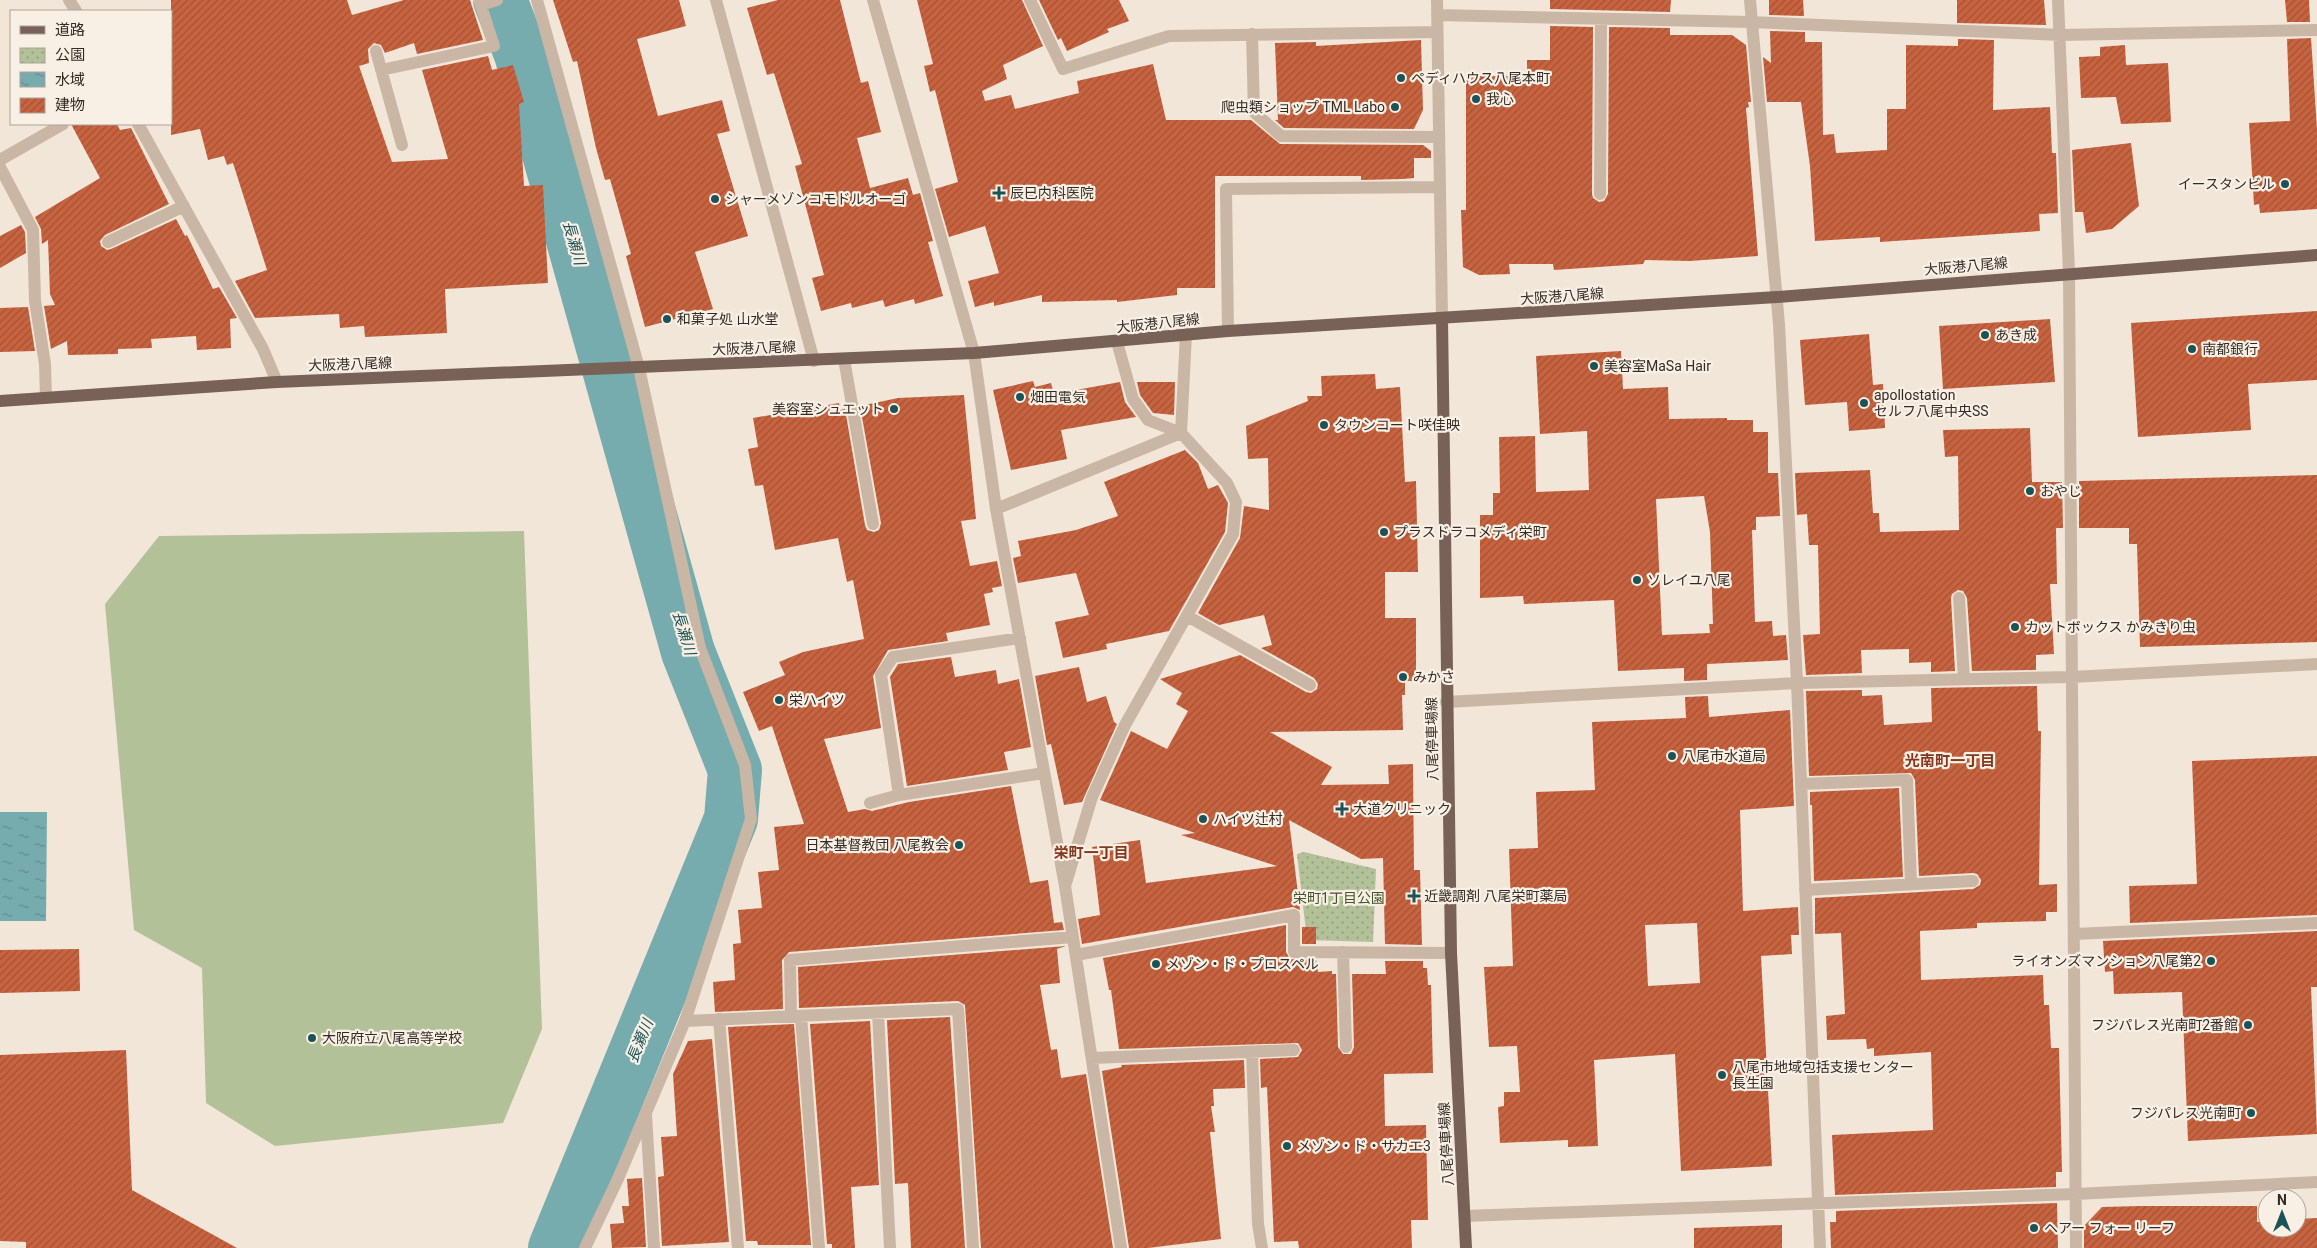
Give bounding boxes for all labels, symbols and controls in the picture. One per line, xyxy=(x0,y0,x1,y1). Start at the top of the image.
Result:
legend xyxy=(10,10,172,125)
text: 道路 xyxy=(55,21,85,39)
text: 公園 xyxy=(55,46,85,64)
place label: ペディハウス八尾本町 xyxy=(1411,70,1550,86)
text: 水域 xyxy=(55,71,85,89)
marker: ペディハウス八尾本町 xyxy=(1395,72,1407,84)
place label: 我心 xyxy=(1486,91,1514,107)
marker: 我心 xyxy=(1470,93,1482,105)
text: 建物 xyxy=(55,96,85,114)
place label: 爬虫類ショップ TML Labo xyxy=(1221,99,1385,115)
marker: 爬虫類ショップ TML Labo xyxy=(1389,101,1401,113)
place label: イースタンビル xyxy=(2178,176,2275,192)
marker: イースタンビル xyxy=(2279,178,2291,190)
place label: 辰巳内科医院 xyxy=(1010,185,1094,201)
marker: 辰巳内科医院 xyxy=(992,186,1006,200)
place label: シャーメゾンコモドルオーゴ xyxy=(725,191,906,207)
marker: シャーメゾンコモドルオーゴ xyxy=(709,193,721,205)
water label: 長瀬川 xyxy=(559,219,589,269)
street label: 大阪港八尾線 xyxy=(1923,254,2009,278)
street label: 大阪港八尾線 xyxy=(1520,285,1604,307)
place label: 和菓子処 山水堂 xyxy=(677,311,778,327)
street label: 大阪港八尾線 xyxy=(1115,311,1201,335)
marker: 和菓子処 山水堂 xyxy=(661,313,673,325)
place label: あき成 xyxy=(1995,327,2037,343)
marker: あき成 xyxy=(1979,329,1991,341)
street label: 大阪港八尾線 xyxy=(712,339,796,357)
place label: 南都銀行 xyxy=(2202,341,2258,357)
marker: 南都銀行 xyxy=(2186,343,2198,355)
street label: 大阪港八尾線 xyxy=(308,355,392,373)
place label: 美容室MaSa Hair xyxy=(1604,358,1711,374)
marker: 美容室MaSa Hair xyxy=(1588,360,1600,372)
place label: apollostation セルフ八尾中央SS xyxy=(1874,387,1989,419)
place label: 畑田電気 xyxy=(1030,389,1086,405)
marker: 畑田電気 xyxy=(1014,391,1026,403)
marker: apollostation セルフ八尾中央SS xyxy=(1858,397,1870,409)
place label: 美容室シュエット xyxy=(772,401,884,417)
marker: 美容室シュエット xyxy=(888,403,900,415)
place label: タウンコート咲佳映 xyxy=(1334,417,1460,433)
marker: タウンコート咲佳映 xyxy=(1318,419,1330,431)
place label: おやじ xyxy=(2040,483,2082,499)
marker: おやじ xyxy=(2024,485,2036,497)
place label: プラスドラコメディ栄町 xyxy=(1394,524,1547,540)
marker: プラスドラコメディ栄町 xyxy=(1378,526,1390,538)
place label: ソレイユ八尾 xyxy=(1647,572,1731,588)
marker: ソレイユ八尾 xyxy=(1631,574,1643,586)
water label: 長瀬川 xyxy=(669,609,700,659)
place label: カットボックス かみきり虫 xyxy=(2025,619,2196,635)
marker: カットボックス かみきり虫 xyxy=(2009,621,2021,633)
place label: みかさ xyxy=(1413,669,1455,685)
marker: みかさ xyxy=(1397,671,1409,683)
place label: 栄ハイツ xyxy=(789,692,845,708)
marker: 栄ハイツ xyxy=(773,694,785,706)
street label: 八尾停車場線 xyxy=(1423,697,1441,781)
place label: 八尾市水道局 xyxy=(1682,748,1766,764)
marker: 八尾市水道局 xyxy=(1666,750,1678,762)
district label: 光南町一丁目 xyxy=(1905,752,1995,770)
place label: 大道クリニック xyxy=(1353,801,1451,817)
marker: 大道クリニック xyxy=(1335,802,1349,816)
place label: ハイツ辻村 xyxy=(1213,811,1283,827)
marker: ハイツ辻村 xyxy=(1197,813,1209,825)
place label: 日本基督教団 八尾教会 xyxy=(806,837,949,853)
marker: 日本基督教団 八尾教会 xyxy=(953,839,965,851)
district label: 栄町一丁目 xyxy=(1053,844,1129,862)
place label: 近畿調剤 八尾栄町薬局 xyxy=(1424,888,1567,904)
park label: 栄町1丁目公園 xyxy=(1293,890,1385,906)
marker: 近畿調剤 八尾栄町薬局 xyxy=(1408,890,1420,902)
place label: ライオンズマンション八尾第2 xyxy=(2011,953,2201,969)
marker: ライオンズマンション八尾第2 xyxy=(2205,955,2217,967)
place label: メゾン・ド・プロスペル xyxy=(1166,956,1319,972)
marker: メゾン・ド・プロスペル xyxy=(1150,958,1162,970)
water label: 長瀬川 xyxy=(623,1015,658,1065)
place label: フジパレス光南町2番館 xyxy=(2091,1017,2238,1033)
marker: フジパレス光南町2番館 xyxy=(2242,1019,2254,1031)
place label: 大阪府立八尾高等学校 xyxy=(322,1030,462,1046)
marker: 大阪府立八尾高等学校 xyxy=(306,1032,318,1044)
place label: 八尾市地域包括支援センター 長生園 xyxy=(1732,1059,1914,1091)
marker: 八尾市地域包括支援センター 長生園 xyxy=(1716,1069,1728,1081)
street label: 八尾停車場線 xyxy=(1436,1102,1456,1186)
place label: フジパレス光南町 xyxy=(2130,1105,2241,1121)
marker: フジパレス光南町 xyxy=(2245,1107,2257,1119)
place label: メゾン・ド・サカエ3 xyxy=(1297,1138,1431,1154)
marker: メゾン・ド・サカエ3 xyxy=(1281,1140,1293,1152)
north arrow xyxy=(2257,1188,2307,1238)
text: N xyxy=(2277,1192,2287,1208)
place label: ヘアー フォー リーフ xyxy=(2044,1220,2175,1236)
marker: ヘアー フォー リーフ xyxy=(2028,1222,2040,1234)

